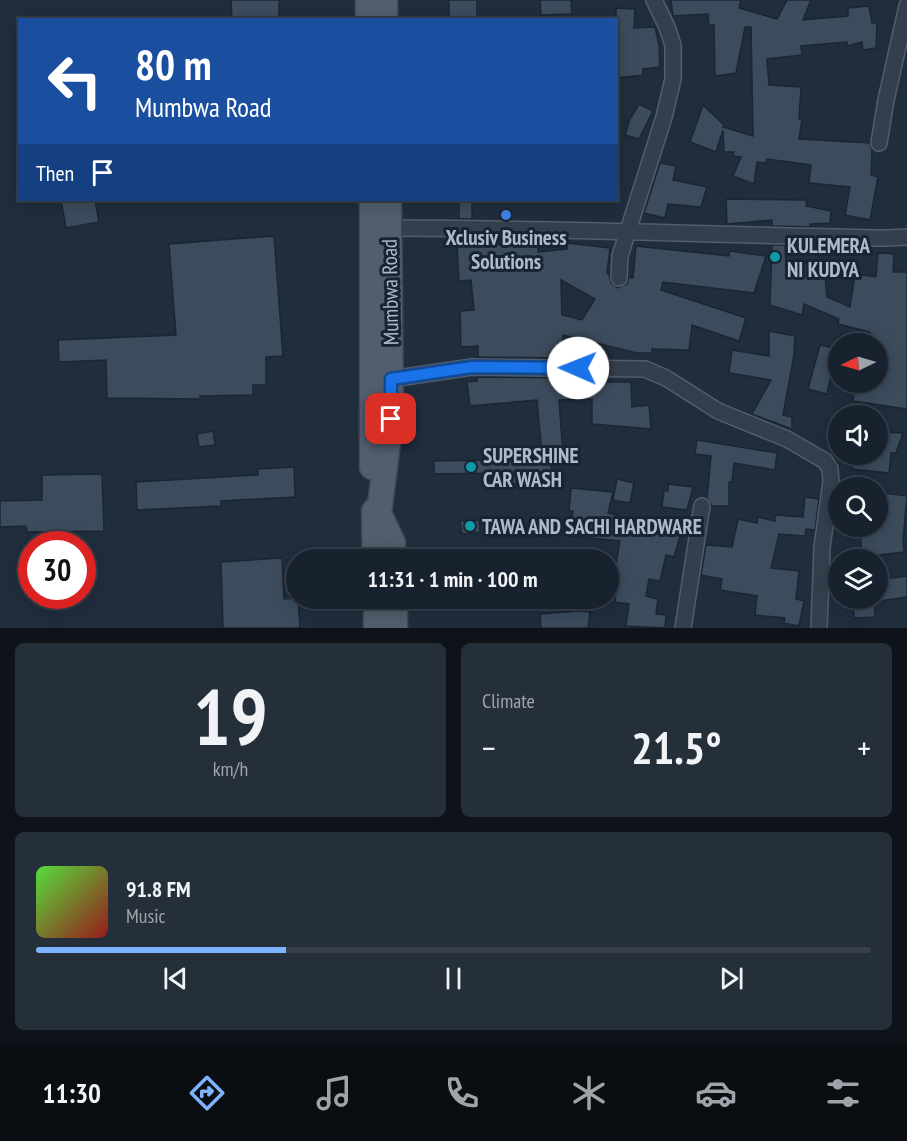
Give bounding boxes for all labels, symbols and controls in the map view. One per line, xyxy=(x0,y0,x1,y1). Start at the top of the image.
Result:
text: 80 m xyxy=(135,37,212,92)
icon: left xyxy=(36,42,114,120)
text: Mumbwa Road xyxy=(135,90,272,124)
icon: arrive xyxy=(86,156,119,189)
text: Then xyxy=(36,159,74,187)
marker: Xclusiv Business Solutions xyxy=(499,208,513,222)
place label: Xclusiv Business Solutions xyxy=(445,224,567,275)
place label: KULEMERA NI KUDYA xyxy=(787,232,871,283)
street label: Mumbwa Road xyxy=(376,239,404,345)
marker: KULEMERA NI KUDYA xyxy=(768,250,782,264)
north arrow xyxy=(828,333,888,393)
map controls xyxy=(828,333,888,609)
position arrow xyxy=(546,336,610,400)
pin xyxy=(365,393,416,444)
icon: arrive xyxy=(374,402,407,435)
button: sound xyxy=(828,405,888,465)
place label: SUPERSHINE CAR WASH xyxy=(483,442,578,493)
marker: SUPERSHINE CAR WASH xyxy=(464,460,478,474)
button: search xyxy=(828,477,888,537)
place label: TAWA AND SACHI HARDWARE xyxy=(482,513,702,540)
marker: TAWA AND SACHI HARDWARE xyxy=(463,519,477,533)
speed limit sign: 30 xyxy=(18,531,96,609)
button: layers xyxy=(828,549,888,609)
text: 11:31 · 1 min · 100 m xyxy=(367,565,538,593)
text: 19 xyxy=(193,666,268,767)
text: Climate xyxy=(482,688,535,714)
text: 21.5° xyxy=(631,718,722,776)
text: − xyxy=(482,726,496,769)
text: + xyxy=(857,726,871,769)
text: km/h xyxy=(213,756,248,782)
text: 91.8 FM xyxy=(126,875,191,903)
text: Music xyxy=(126,903,166,929)
icon: previous xyxy=(159,962,192,995)
icon: pause xyxy=(437,962,470,995)
icon: next xyxy=(715,962,748,995)
icon: directions xyxy=(186,1072,228,1114)
icon: music xyxy=(313,1072,355,1114)
icon: phone xyxy=(441,1072,483,1114)
icon: climate xyxy=(568,1072,610,1114)
icon: car xyxy=(695,1072,737,1114)
icon: filters xyxy=(822,1072,864,1114)
text: 11:30 xyxy=(43,1076,101,1110)

